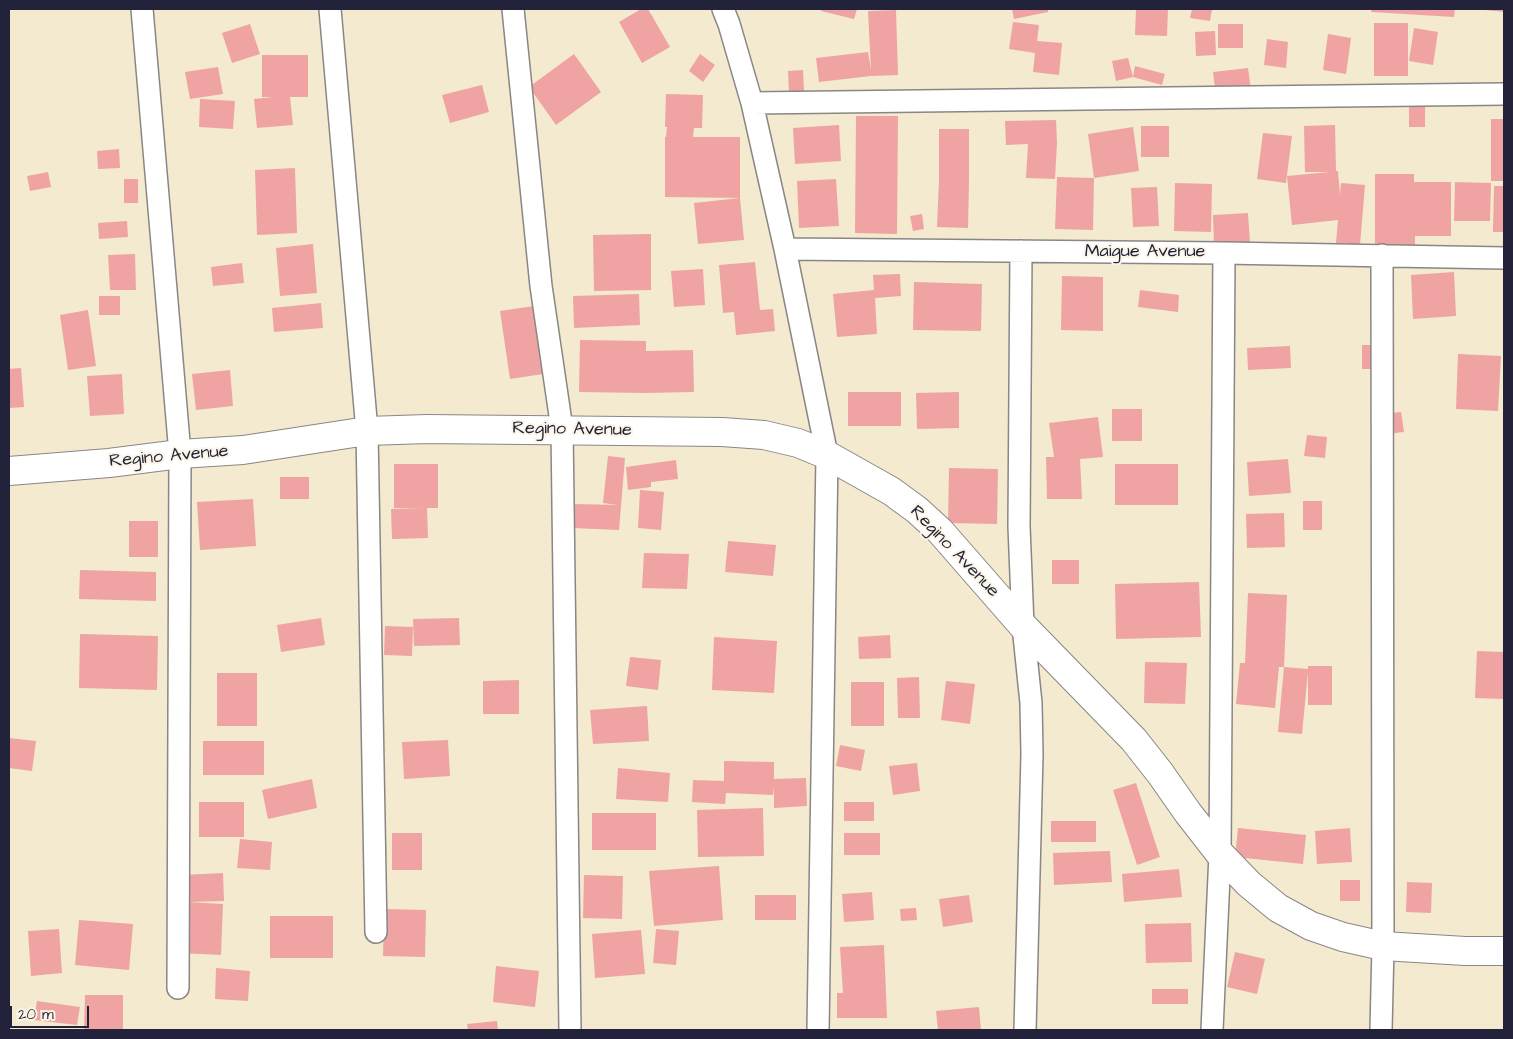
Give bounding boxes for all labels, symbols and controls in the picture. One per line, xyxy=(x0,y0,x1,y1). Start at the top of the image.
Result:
street label: Maigue Avenue xyxy=(1085,241,1205,263)
street label: Regino Avenue xyxy=(512,418,632,442)
street label: Regino Avenue xyxy=(109,441,229,473)
street label: Regino Avenue xyxy=(905,502,1003,602)
scale bar xyxy=(12,996,91,1028)
text: 20 m xyxy=(18,1004,54,1025)

